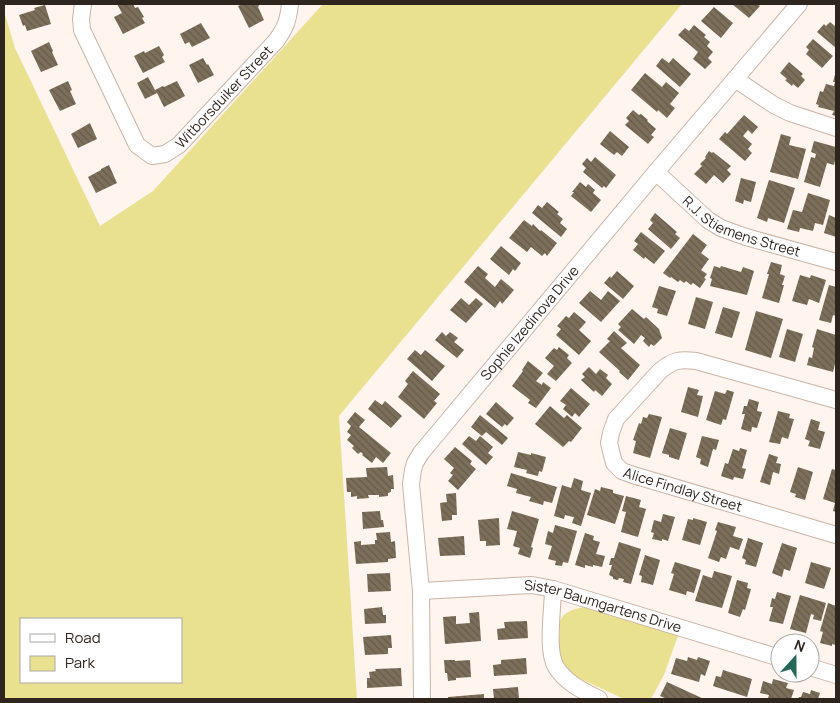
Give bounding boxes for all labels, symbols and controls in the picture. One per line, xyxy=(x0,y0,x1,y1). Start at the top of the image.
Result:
street label: Witborsduiker Street xyxy=(171,41,277,152)
street label: R.J. Stiemens Street xyxy=(679,191,803,261)
street label: Sophie Izedinova Drive xyxy=(476,261,583,384)
street label: Alice Findlay Street xyxy=(621,462,745,516)
street label: Sister Baumgartens Drive xyxy=(524,575,684,637)
legend xyxy=(20,618,182,683)
text: Road xyxy=(65,627,101,648)
north arrow xyxy=(770,633,820,683)
text: N xyxy=(792,635,808,656)
text: Park xyxy=(65,652,95,673)

